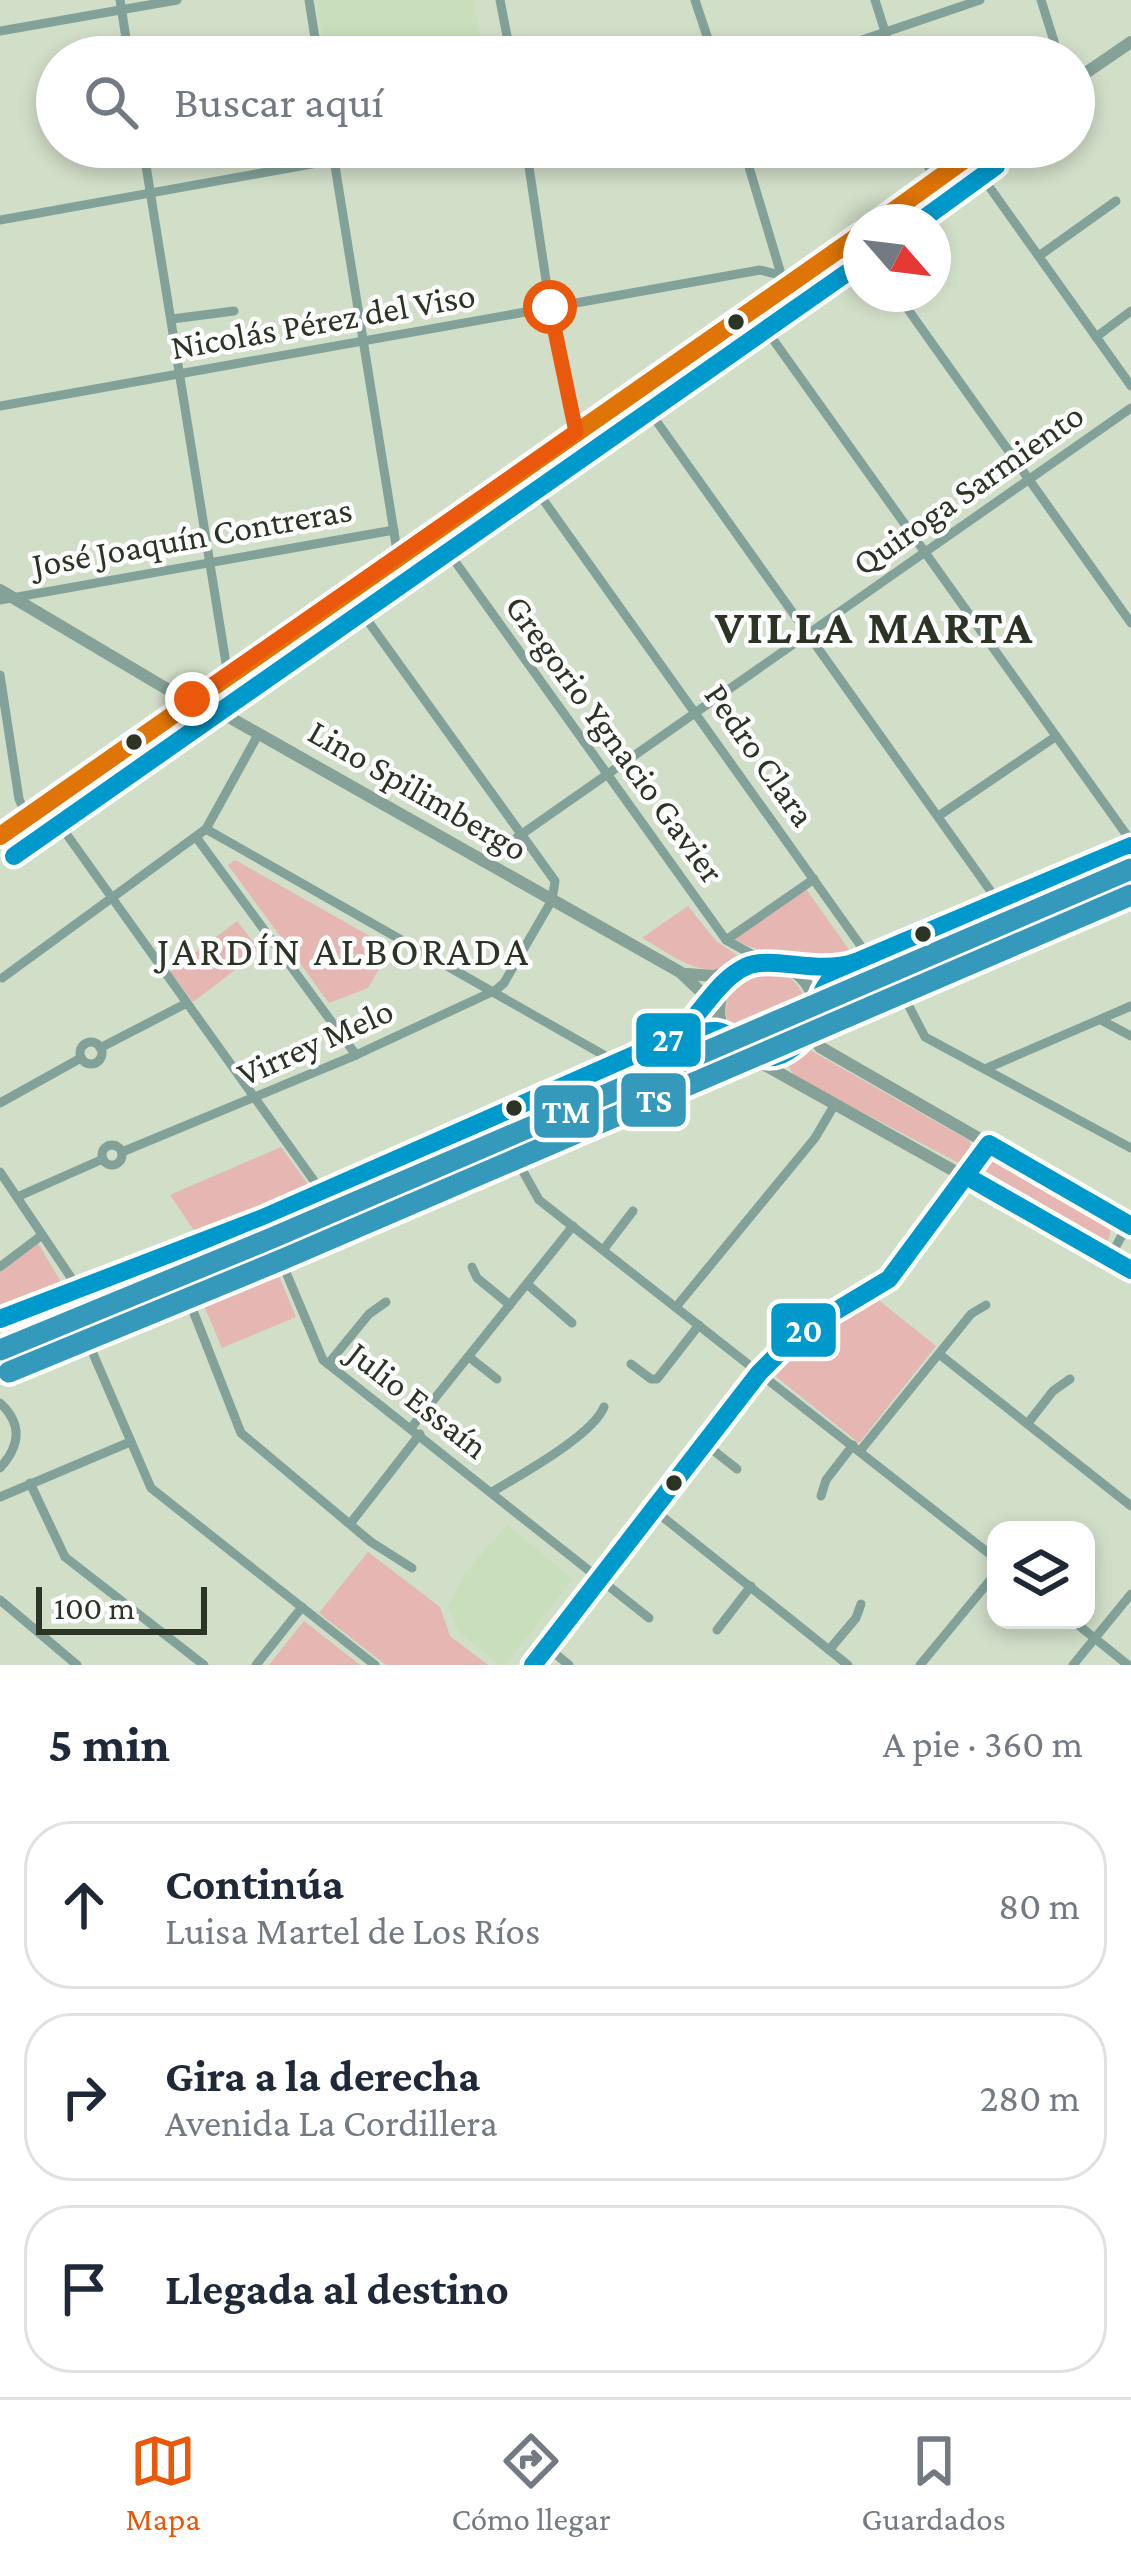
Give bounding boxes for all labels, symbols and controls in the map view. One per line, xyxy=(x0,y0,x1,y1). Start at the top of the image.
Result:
search box xyxy=(36,36,1095,168)
icon: search xyxy=(78,69,144,135)
text: Buscar aquí xyxy=(174,77,384,127)
north arrow xyxy=(843,204,951,312)
street label: Nicolás Pérez del Viso xyxy=(168,275,478,367)
route start xyxy=(523,280,577,334)
unlabelled marker xyxy=(725,311,747,333)
street label: Quiroga Sarmiento xyxy=(845,394,1091,584)
street label: José Joaquín Contreras xyxy=(26,489,355,585)
street label: Gregorio Ygnacio Gavier xyxy=(497,588,733,891)
district label: VILLA MARTA xyxy=(714,600,1035,653)
route end xyxy=(165,672,219,726)
street label: Pedro Clara xyxy=(696,676,824,834)
street label: Lino Spilimbergo xyxy=(302,711,534,869)
unlabelled marker xyxy=(123,731,145,753)
unlabelled marker xyxy=(912,923,934,945)
district label: JARDÍN ALBORADA xyxy=(153,927,531,974)
street label: Virrey Melo xyxy=(231,990,399,1094)
line badge: 27 xyxy=(634,1011,703,1069)
text: 27 xyxy=(652,1021,684,1058)
line badge: TS xyxy=(619,1071,688,1129)
text: TS xyxy=(636,1082,672,1119)
line badge: TM xyxy=(532,1083,601,1140)
text: TM xyxy=(542,1093,590,1130)
unlabelled marker xyxy=(503,1097,525,1119)
line badge: 20 xyxy=(769,1301,838,1359)
text: 20 xyxy=(786,1312,822,1349)
street label: Julio Essaín xyxy=(338,1331,496,1467)
unlabelled marker xyxy=(663,1472,685,1494)
map controls xyxy=(987,1521,1095,1629)
button: layers xyxy=(987,1521,1095,1629)
scale bar xyxy=(36,1581,207,1634)
text: 100 m xyxy=(54,1589,135,1626)
text: 5 min xyxy=(48,1715,170,1772)
text: A pie · 360 m xyxy=(883,1722,1083,1765)
text: Continúa xyxy=(165,1859,344,1909)
icon: ahead xyxy=(51,1872,117,1938)
text: 80 m xyxy=(998,1884,1080,1927)
text: Luisa Martel de Los Ríos xyxy=(165,1909,540,1952)
text: Gira a la derecha xyxy=(165,2051,480,2101)
icon: right xyxy=(51,2064,117,2130)
text: 280 m xyxy=(980,2076,1080,2119)
text: Avenida La Cordillera xyxy=(165,2101,498,2144)
icon: arrive xyxy=(51,2256,117,2322)
text: Llegada al destino xyxy=(165,2264,509,2314)
tab: Mapa xyxy=(125,2428,201,2537)
tab: Cómo llegar xyxy=(451,2428,611,2537)
tab: Guardados xyxy=(862,2428,1006,2537)

